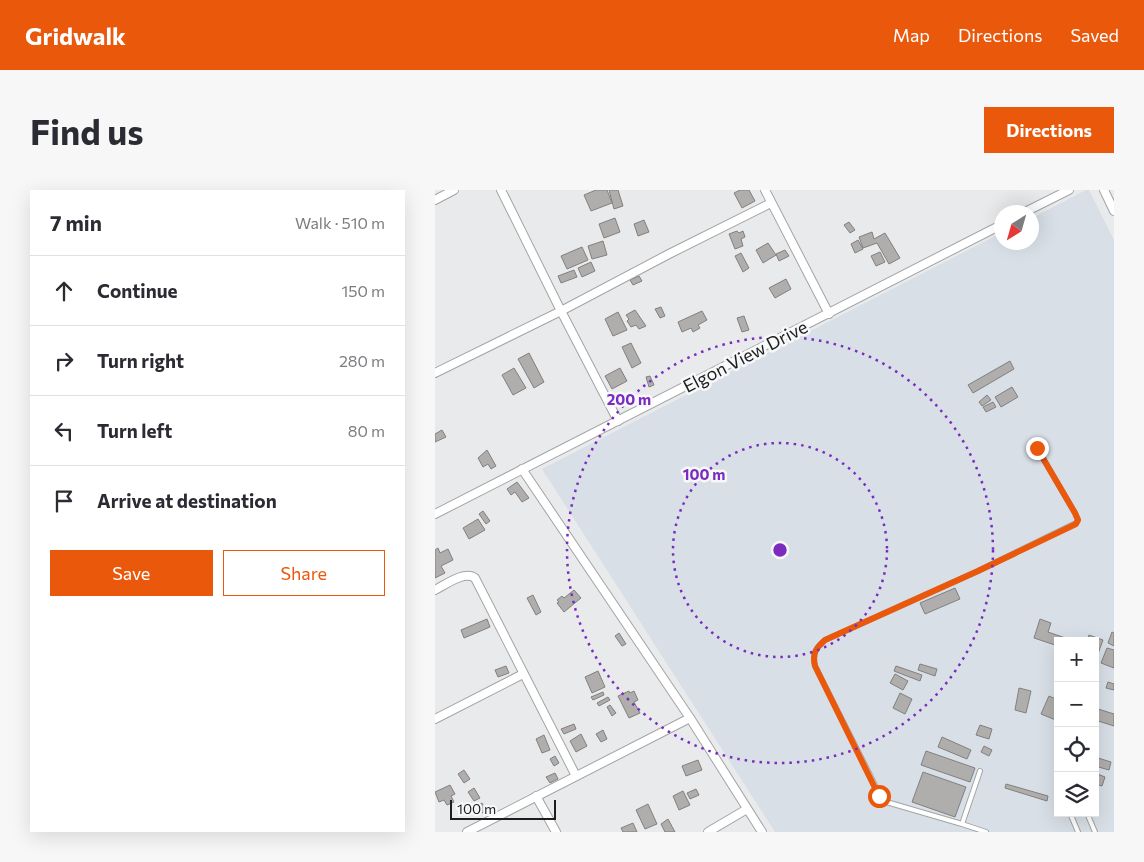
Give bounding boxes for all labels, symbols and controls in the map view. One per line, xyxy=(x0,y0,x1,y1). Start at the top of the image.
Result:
text: Gridwalk xyxy=(25,21,126,50)
text: Map xyxy=(893,24,930,46)
text: Directions xyxy=(958,24,1042,46)
text: Saved xyxy=(1070,24,1119,46)
button: Directions xyxy=(984,107,1114,153)
text: Find us xyxy=(30,109,144,152)
north arrow xyxy=(994,205,1039,250)
text: 7 min xyxy=(50,210,102,235)
text: Walk · 510 m xyxy=(295,213,385,232)
icon: ahead xyxy=(50,277,78,305)
text: Continue xyxy=(97,279,177,302)
text: 150 m xyxy=(342,281,385,300)
street label: Elgon View Drive xyxy=(679,315,811,397)
icon: right xyxy=(50,347,78,375)
text: Turn right xyxy=(97,349,184,372)
text: 280 m xyxy=(339,351,385,370)
text: 200 m xyxy=(607,390,651,408)
icon: left xyxy=(50,417,78,445)
text: Turn left xyxy=(97,419,172,442)
text: 80 m xyxy=(348,421,385,440)
route end xyxy=(1026,437,1049,460)
text: 100 m xyxy=(683,465,725,483)
icon: arrive xyxy=(50,487,78,515)
text: Arrive at destination xyxy=(97,489,277,512)
centre of rings xyxy=(771,541,789,559)
button: Save xyxy=(50,550,213,596)
button: Share xyxy=(223,550,385,596)
map controls xyxy=(1054,637,1099,817)
button: + xyxy=(1054,637,1099,682)
button: − xyxy=(1054,682,1099,727)
button: locate xyxy=(1054,727,1099,772)
button: layers xyxy=(1054,772,1099,817)
route start xyxy=(868,785,891,808)
scale bar xyxy=(450,797,556,820)
text: 100 m xyxy=(457,800,496,817)

